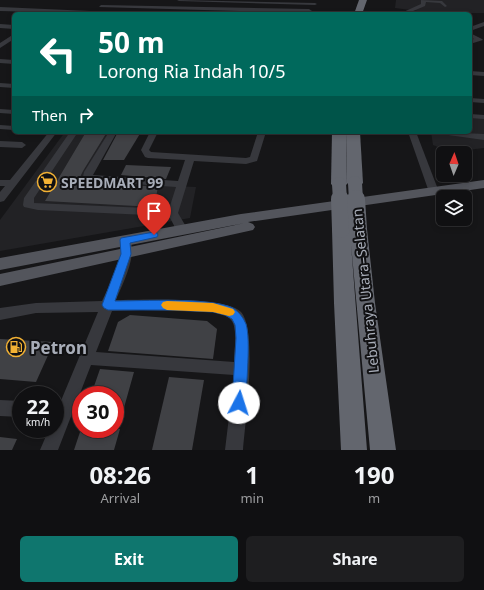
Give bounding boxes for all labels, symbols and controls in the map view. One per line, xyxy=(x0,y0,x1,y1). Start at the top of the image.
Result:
text: 50 m xyxy=(98,23,165,61)
icon: left xyxy=(32,28,84,80)
text: Lorong Ria Indah 10/5 xyxy=(98,59,286,83)
icon: right xyxy=(75,104,97,126)
text: Then xyxy=(32,105,67,125)
north arrow xyxy=(436,146,472,182)
map controls xyxy=(436,146,472,226)
supermarket icon: SPEEDMART 99 xyxy=(36,171,58,193)
place label: SPEEDMART 99 xyxy=(61,173,163,192)
button: layers xyxy=(436,190,472,226)
pin xyxy=(137,194,171,235)
icon: arrive xyxy=(143,200,165,222)
street label: Lebuhraya Utara–Selatan xyxy=(347,208,383,374)
fuel station icon: Petron xyxy=(5,336,27,358)
place label: Petron xyxy=(30,336,87,359)
position arrow xyxy=(218,382,260,424)
speed limit sign: 30 xyxy=(72,386,124,438)
text: 22 xyxy=(27,393,49,420)
text: km/h xyxy=(26,415,50,429)
text: 08:26 xyxy=(89,458,151,491)
text: 1 xyxy=(245,458,259,491)
text: 190 xyxy=(353,458,395,491)
text: Arrival xyxy=(100,489,140,507)
text: min xyxy=(240,489,264,507)
text: m xyxy=(368,489,380,507)
button: Exit xyxy=(20,536,238,582)
button: Share xyxy=(246,536,464,582)

